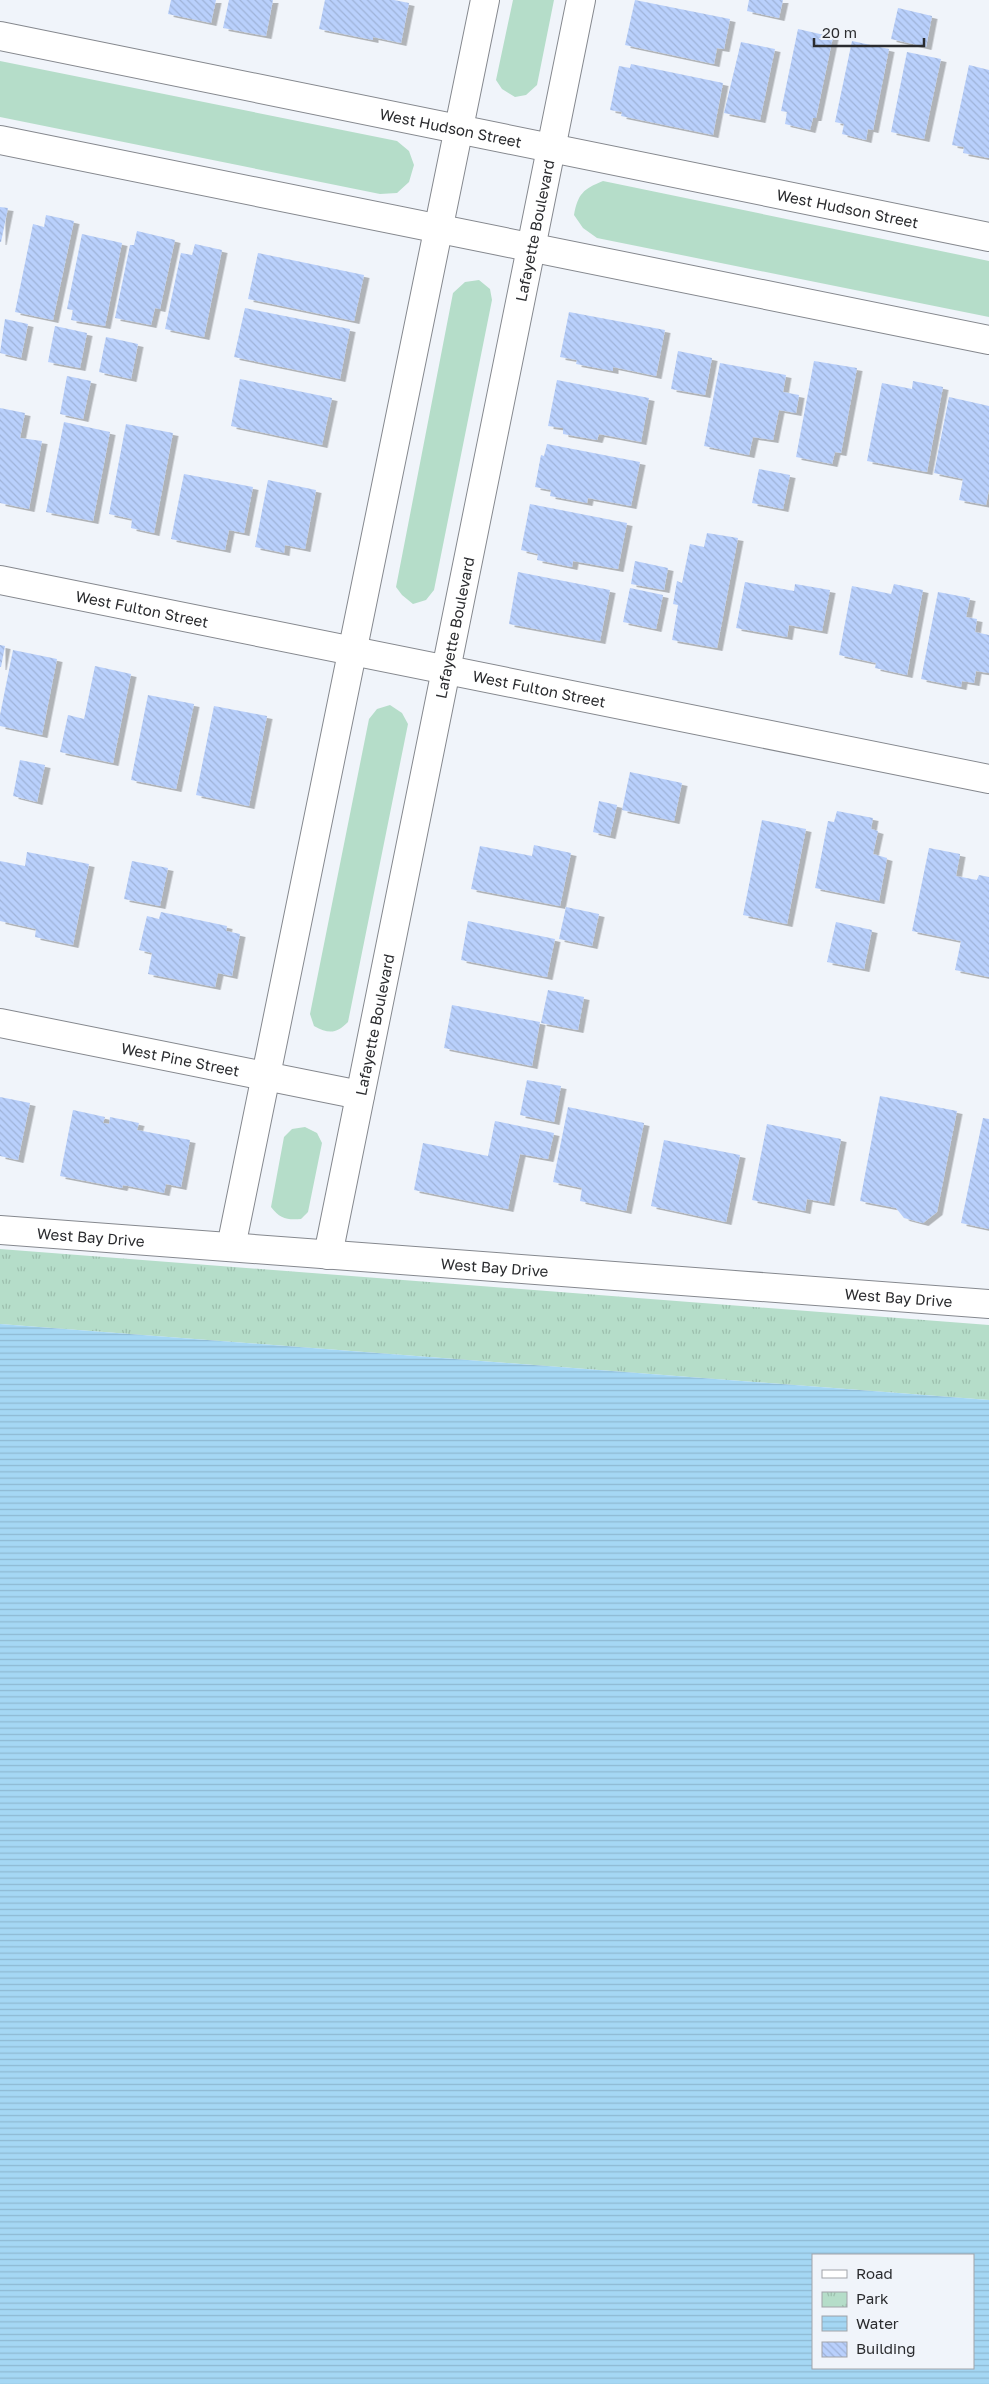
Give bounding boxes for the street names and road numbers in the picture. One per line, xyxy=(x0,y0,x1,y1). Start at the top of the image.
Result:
street label: West Hudson Street xyxy=(378,104,523,151)
street label: Lafayette Boulevard xyxy=(511,158,558,303)
street label: West Hudson Street xyxy=(775,185,920,231)
street label: Lafayette Boulevard xyxy=(431,555,478,700)
street label: West Fulton Street xyxy=(74,586,210,631)
street label: West Fulton Street xyxy=(471,666,607,711)
street label: Lafayette Boulevard xyxy=(351,952,398,1097)
street label: West Pine Street xyxy=(120,1038,241,1080)
street label: West Bay Drive xyxy=(36,1224,146,1250)
street label: West Bay Drive xyxy=(440,1254,549,1280)
street label: West Bay Drive xyxy=(844,1284,953,1310)

